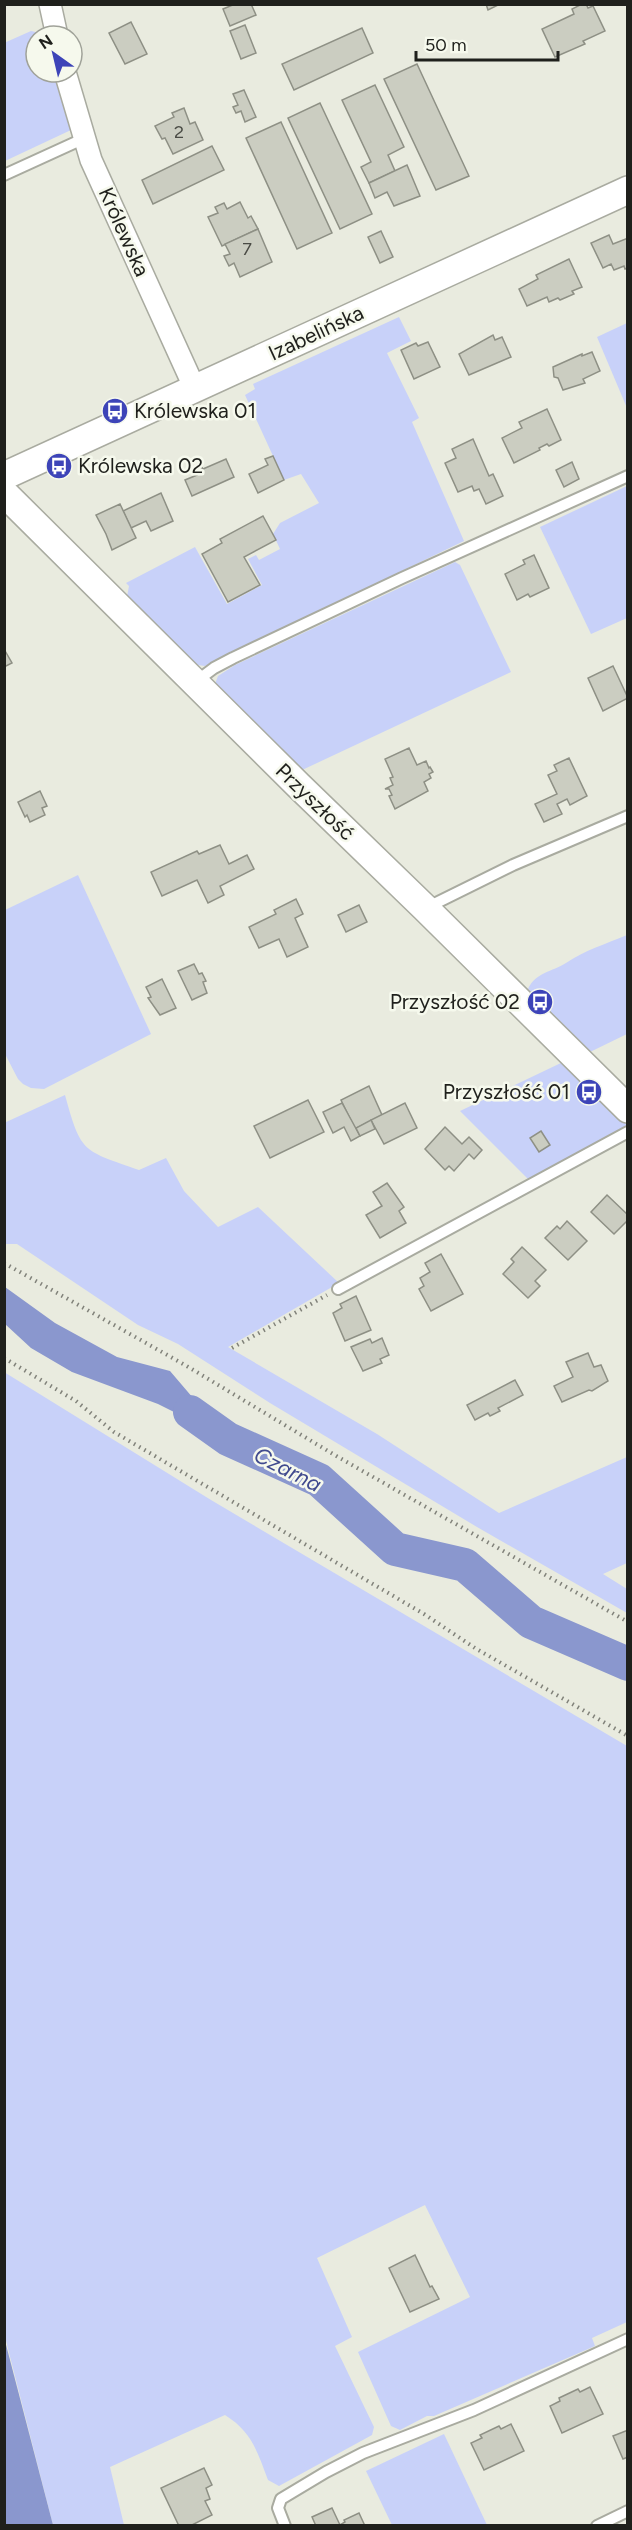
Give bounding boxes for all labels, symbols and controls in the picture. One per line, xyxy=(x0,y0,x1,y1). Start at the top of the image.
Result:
north arrow xyxy=(24,24,84,84)
scale bar xyxy=(416,24,558,62)
text: N xyxy=(35,31,56,53)
text: 50 m xyxy=(425,34,467,56)
house number: 2 xyxy=(174,121,184,143)
street label: Królewska xyxy=(94,183,155,280)
house number: 7 xyxy=(242,238,252,260)
street label: Izabelińska xyxy=(264,300,367,365)
bus stop icon: Królewska 01 xyxy=(100,396,130,426)
place label: Królewska 01 xyxy=(134,398,256,423)
bus stop icon: Królewska 02 xyxy=(44,451,74,481)
place label: Królewska 02 xyxy=(78,453,203,478)
street label: Przyszłość xyxy=(271,758,360,845)
bus stop icon: Przyszłość 02 xyxy=(525,987,555,1017)
place label: Przyszłość 02 xyxy=(390,989,520,1014)
bus stop icon: Przyszłość 01 xyxy=(574,1077,604,1107)
place label: Przyszłość 01 xyxy=(443,1079,570,1104)
water label: Czarna xyxy=(249,1441,326,1498)

